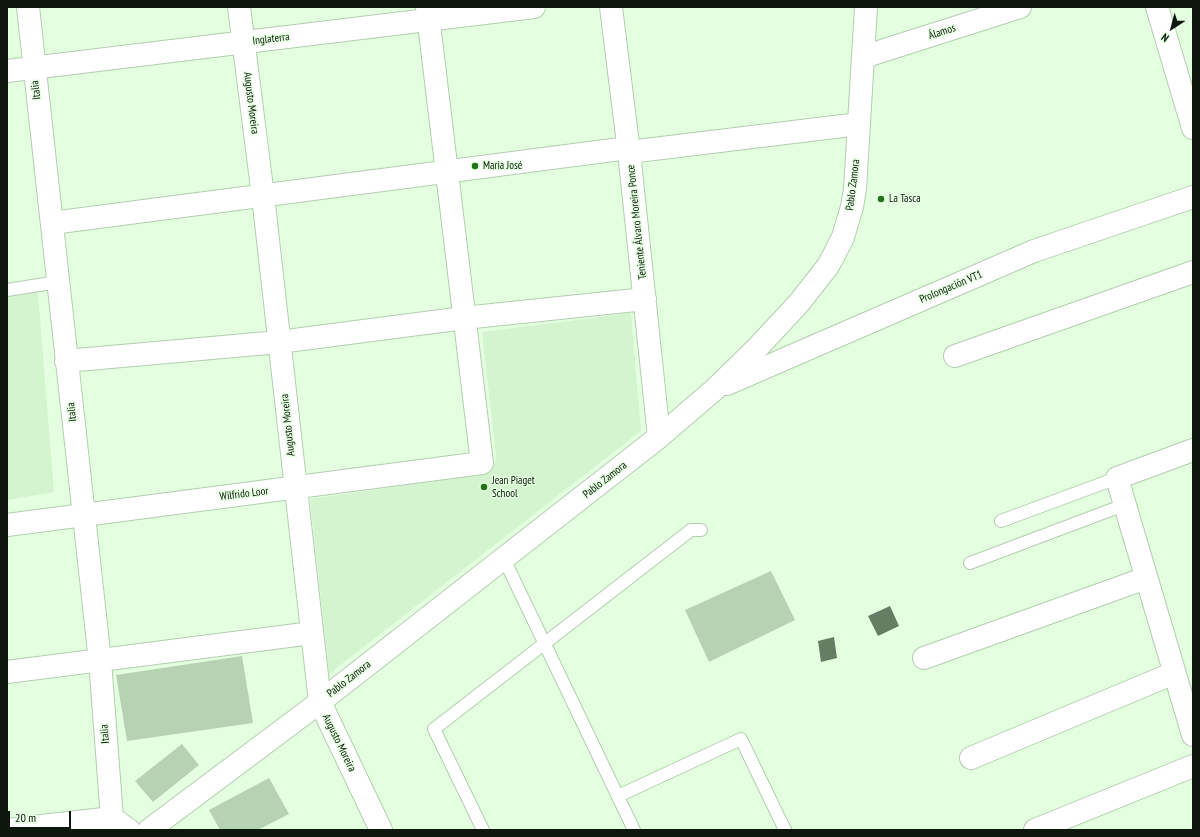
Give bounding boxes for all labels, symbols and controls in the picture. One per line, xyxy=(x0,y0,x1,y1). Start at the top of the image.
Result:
north arrow xyxy=(1152,8,1192,48)
street label: Álamos xyxy=(927,21,957,43)
street label: Inglaterra xyxy=(252,30,290,48)
text: N xyxy=(1158,30,1171,45)
street label: Augusto Moreira xyxy=(241,71,261,135)
street label: Italia xyxy=(28,80,44,100)
street label: Pablo Zamora xyxy=(843,158,863,212)
place label: Maria José xyxy=(483,159,522,173)
marker: Maria José xyxy=(470,161,480,171)
street label: Teniente Álvaro Moreira Ponce xyxy=(624,164,650,280)
place label: La Tasca xyxy=(889,192,921,206)
marker: La Tasca xyxy=(876,194,886,204)
street label: Prolongación VT1 xyxy=(918,268,984,306)
street label: Augusto Moreira xyxy=(278,393,298,457)
street label: Italia xyxy=(64,402,80,422)
street label: Pablo Zamora xyxy=(581,459,629,501)
place label: Jean Piaget School xyxy=(492,474,535,500)
marker: Jean Piaget School xyxy=(479,482,489,492)
street label: Wilfrido Loor xyxy=(219,484,269,504)
street label: Pablo Zamora xyxy=(325,658,373,700)
street label: Augusto Moreira xyxy=(319,712,359,774)
street label: Italia xyxy=(98,724,112,744)
scale bar xyxy=(10,803,73,829)
text: 20 m xyxy=(15,810,36,825)

